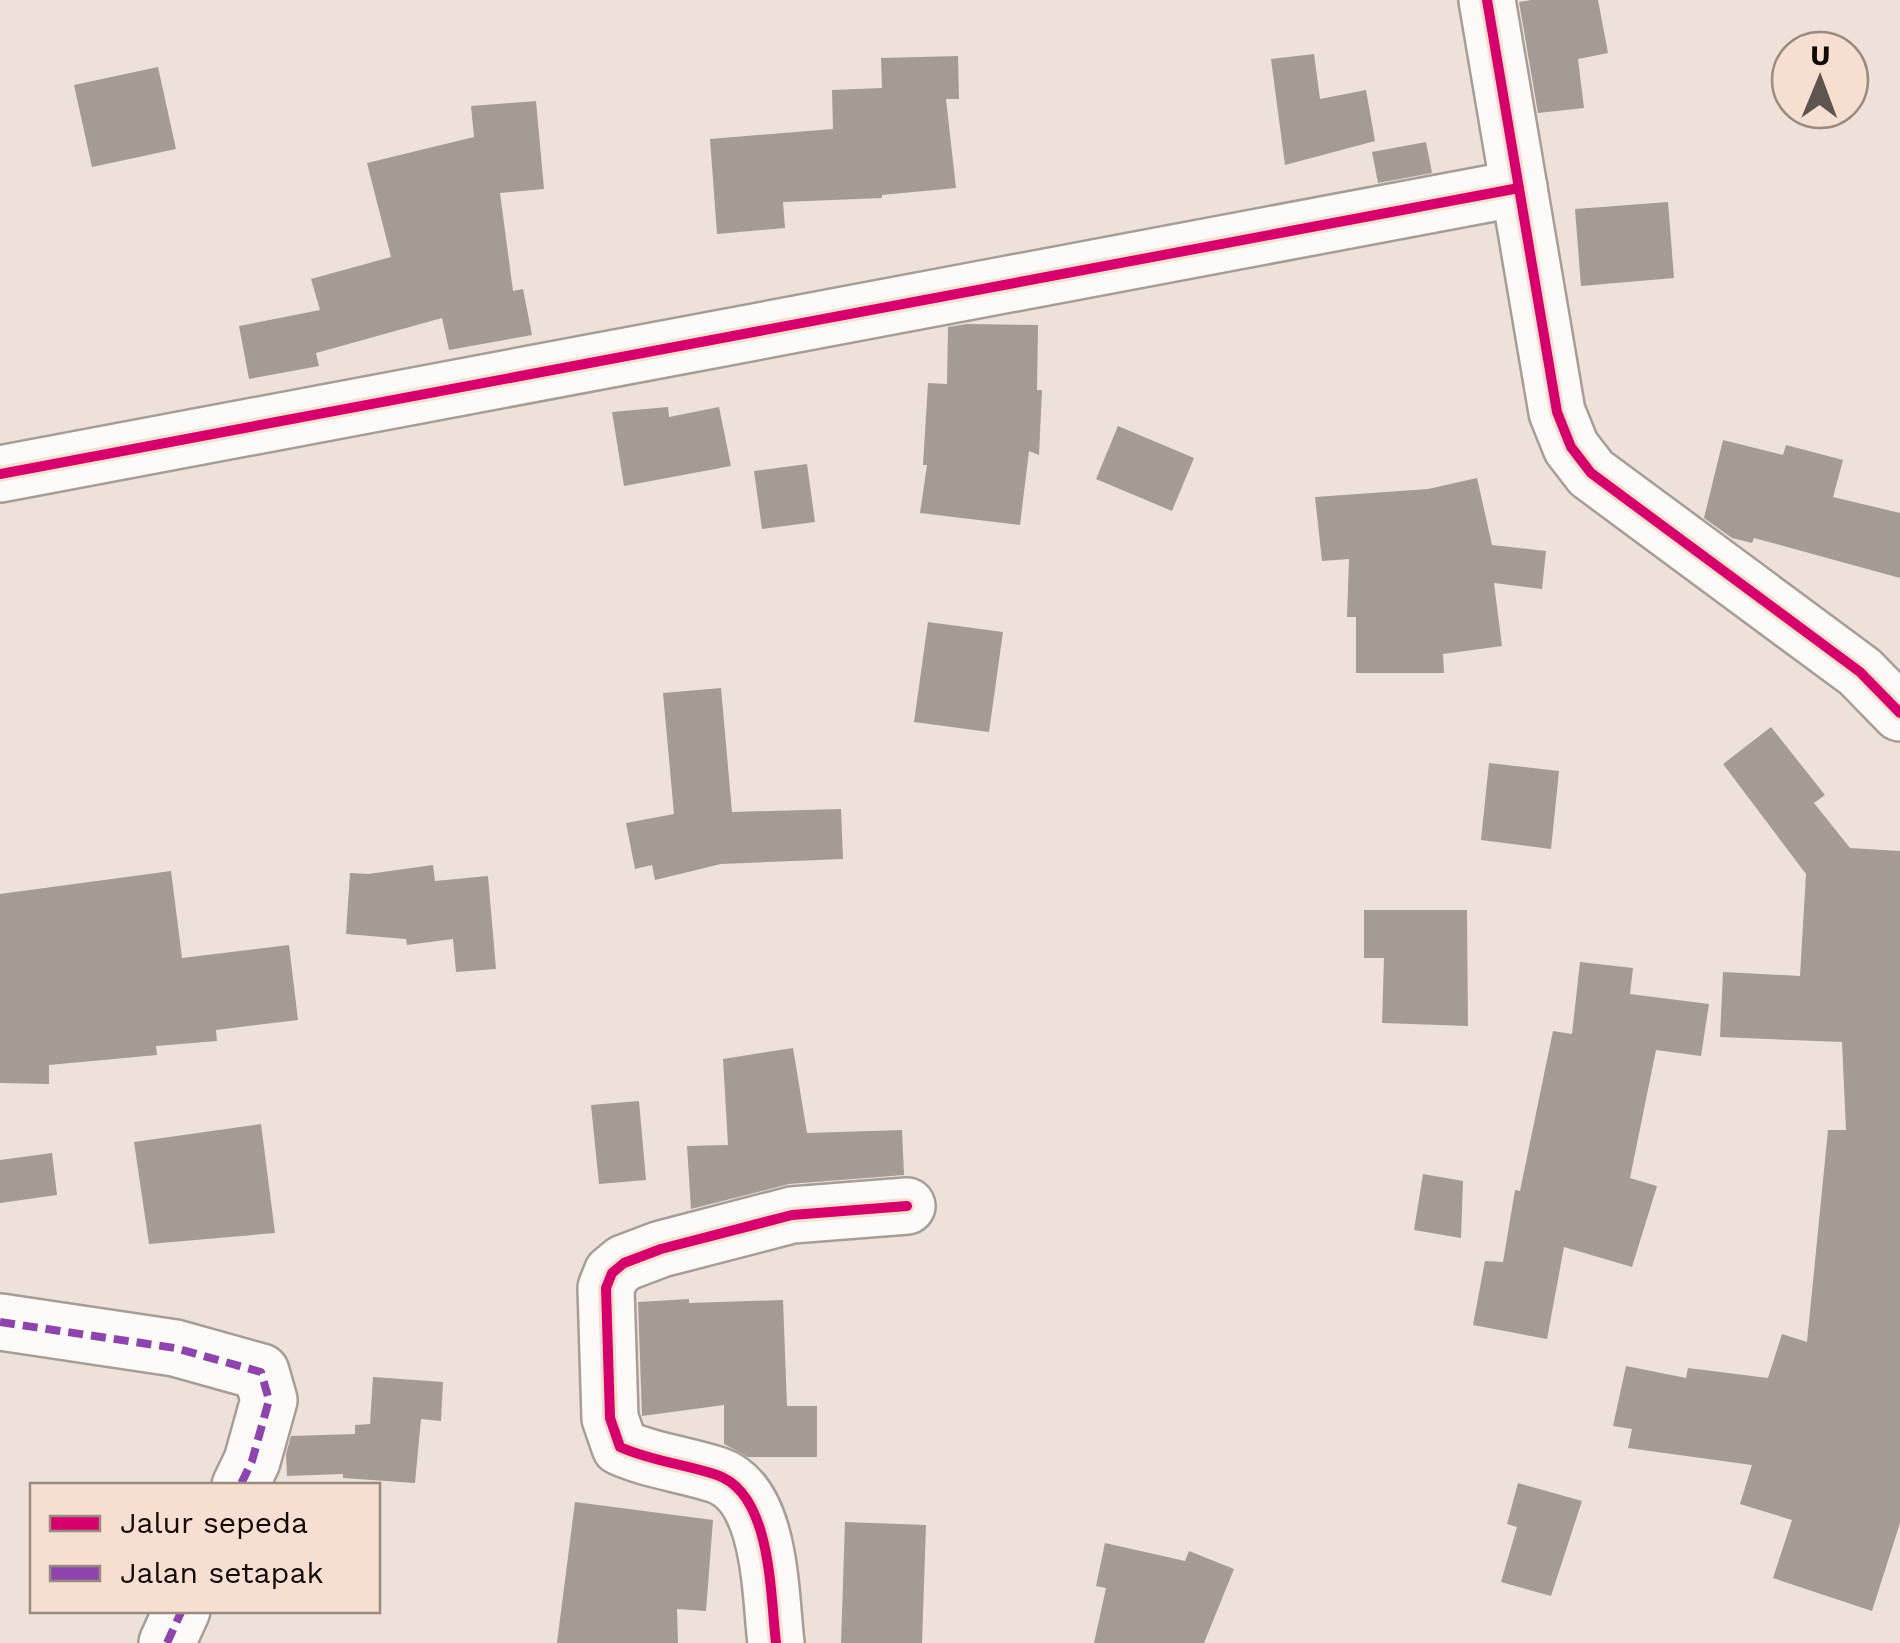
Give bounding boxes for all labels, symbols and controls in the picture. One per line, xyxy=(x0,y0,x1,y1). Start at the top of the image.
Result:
north arrow xyxy=(1770,30,1870,130)
text: U xyxy=(1810,39,1831,72)
legend xyxy=(30,1483,380,1613)
text: Jalur sepeda xyxy=(120,1505,308,1540)
text: Jalan setapak xyxy=(120,1555,323,1590)

